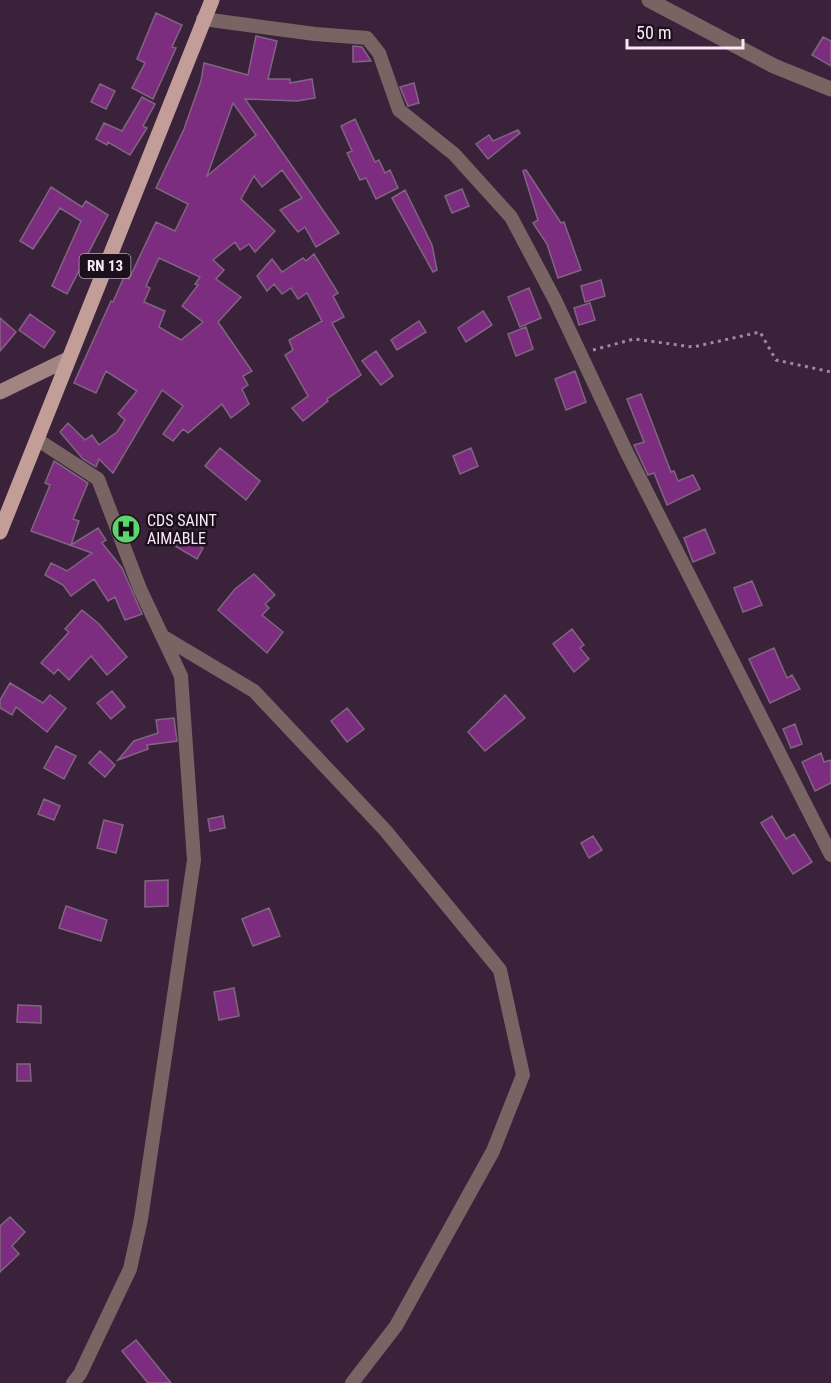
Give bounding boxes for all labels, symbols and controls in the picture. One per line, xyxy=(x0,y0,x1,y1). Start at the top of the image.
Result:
scale bar xyxy=(627,12,742,50)
text: 50 m xyxy=(636,22,671,43)
road number: RN 13 xyxy=(80,254,130,278)
place label: CDS SAINT AIMABLE xyxy=(147,511,217,548)
hospital icon: CDS SAINT AIMABLE xyxy=(110,513,142,545)

